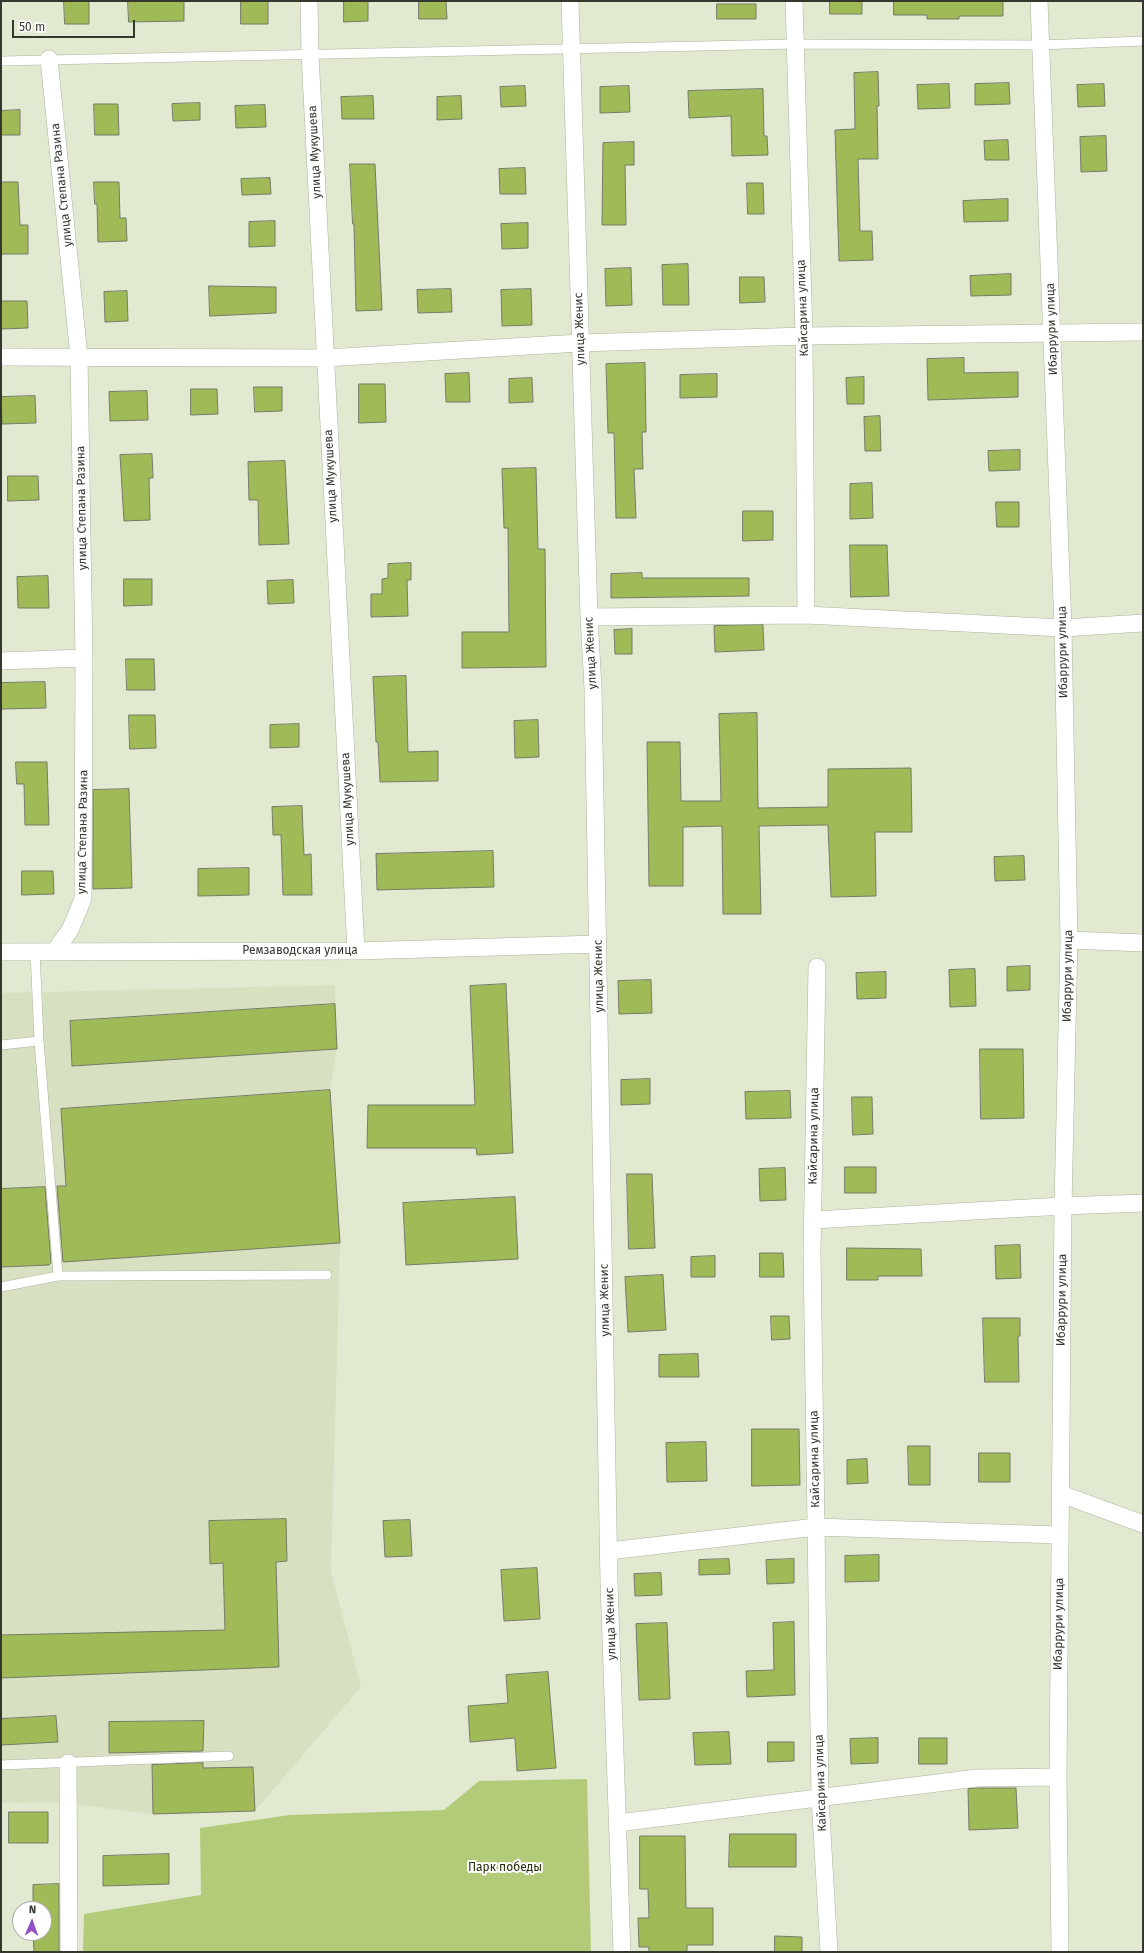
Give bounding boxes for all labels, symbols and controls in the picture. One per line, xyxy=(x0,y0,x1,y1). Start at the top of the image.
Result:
scale bar xyxy=(14,12,137,38)
text: 50 m xyxy=(19,20,45,34)
street label: улица Мукушева xyxy=(305,105,325,199)
street label: улица Степана Разина xyxy=(48,122,76,248)
street label: Кайсарина улица xyxy=(794,259,812,357)
street label: Ибаррури улица xyxy=(1043,282,1061,376)
street label: улица Женис xyxy=(572,292,588,366)
street label: улица Мукушева xyxy=(321,429,341,523)
street label: улица Степана Разина xyxy=(74,446,90,570)
street label: Ибаррури улица xyxy=(1055,606,1071,698)
street label: улица Женис xyxy=(582,616,600,690)
street label: улица Мукушева xyxy=(338,752,358,846)
street label: улица Степана Разина xyxy=(75,770,91,894)
street label: Ибаррури улица xyxy=(1060,930,1076,1022)
street label: улица Женис xyxy=(591,939,607,1013)
street label: Ремзаводская улица xyxy=(242,944,358,958)
street label: Кайсарина улица xyxy=(806,1087,822,1185)
street label: Ибаррури улица xyxy=(1054,1254,1070,1346)
street label: улица Женис xyxy=(597,1263,613,1337)
street label: Кайсарина улица xyxy=(807,1410,823,1508)
street label: Ибаррури улица xyxy=(1051,1578,1067,1670)
street label: улица Женис xyxy=(603,1587,619,1661)
street label: Кайсарина улица xyxy=(812,1734,830,1832)
park label: Парк победы xyxy=(468,1861,542,1875)
north arrow xyxy=(12,1901,52,1941)
text: N xyxy=(29,1903,36,1916)

